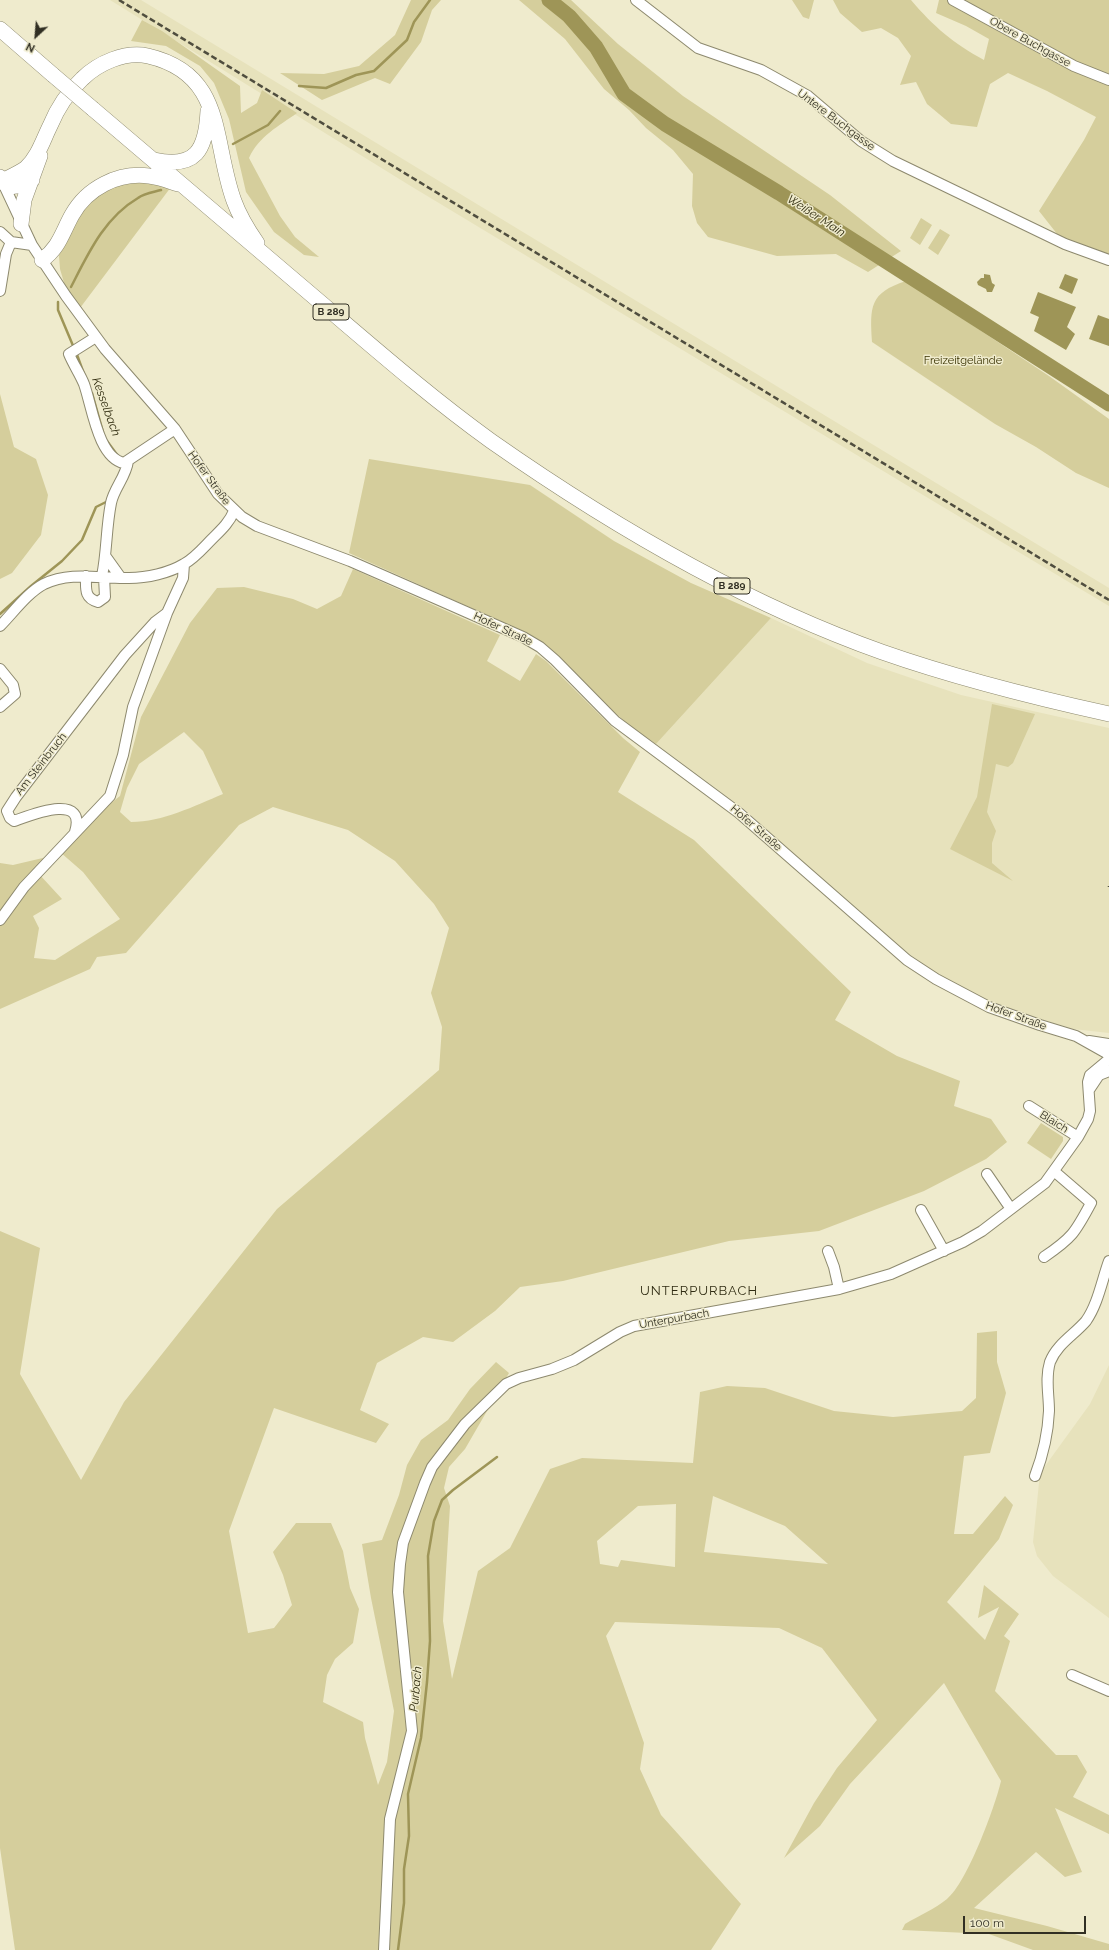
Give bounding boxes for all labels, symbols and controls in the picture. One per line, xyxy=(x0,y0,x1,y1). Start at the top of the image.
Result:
street label: Obere Buchgasse xyxy=(987,14,1073,70)
north arrow xyxy=(16,16,56,56)
text: N xyxy=(24,40,37,55)
street label: Untere Buchgasse xyxy=(795,87,877,153)
water label: Weißer Main xyxy=(784,192,848,240)
road number: B 289 xyxy=(313,304,349,320)
park label: Freizeitgelände xyxy=(924,354,1002,368)
water label: Kesselbach xyxy=(89,376,123,438)
street label: Hofer Straße xyxy=(185,448,233,508)
road number: B 289 xyxy=(714,578,750,594)
street label: Hofer Straße xyxy=(471,610,535,648)
street label: Am Steinbruch xyxy=(13,730,69,798)
street label: Hofer Straße xyxy=(728,802,784,854)
street label: Hofer Straße xyxy=(984,999,1048,1033)
street label: Blaich xyxy=(1037,1108,1071,1136)
district label: UNTERPURBACH xyxy=(640,1283,758,1299)
street label: Unterpurbach xyxy=(638,1306,710,1332)
water label: Purbach xyxy=(407,1666,425,1712)
scale bar xyxy=(965,1908,1088,1934)
text: 100 m xyxy=(970,1916,1004,1930)

